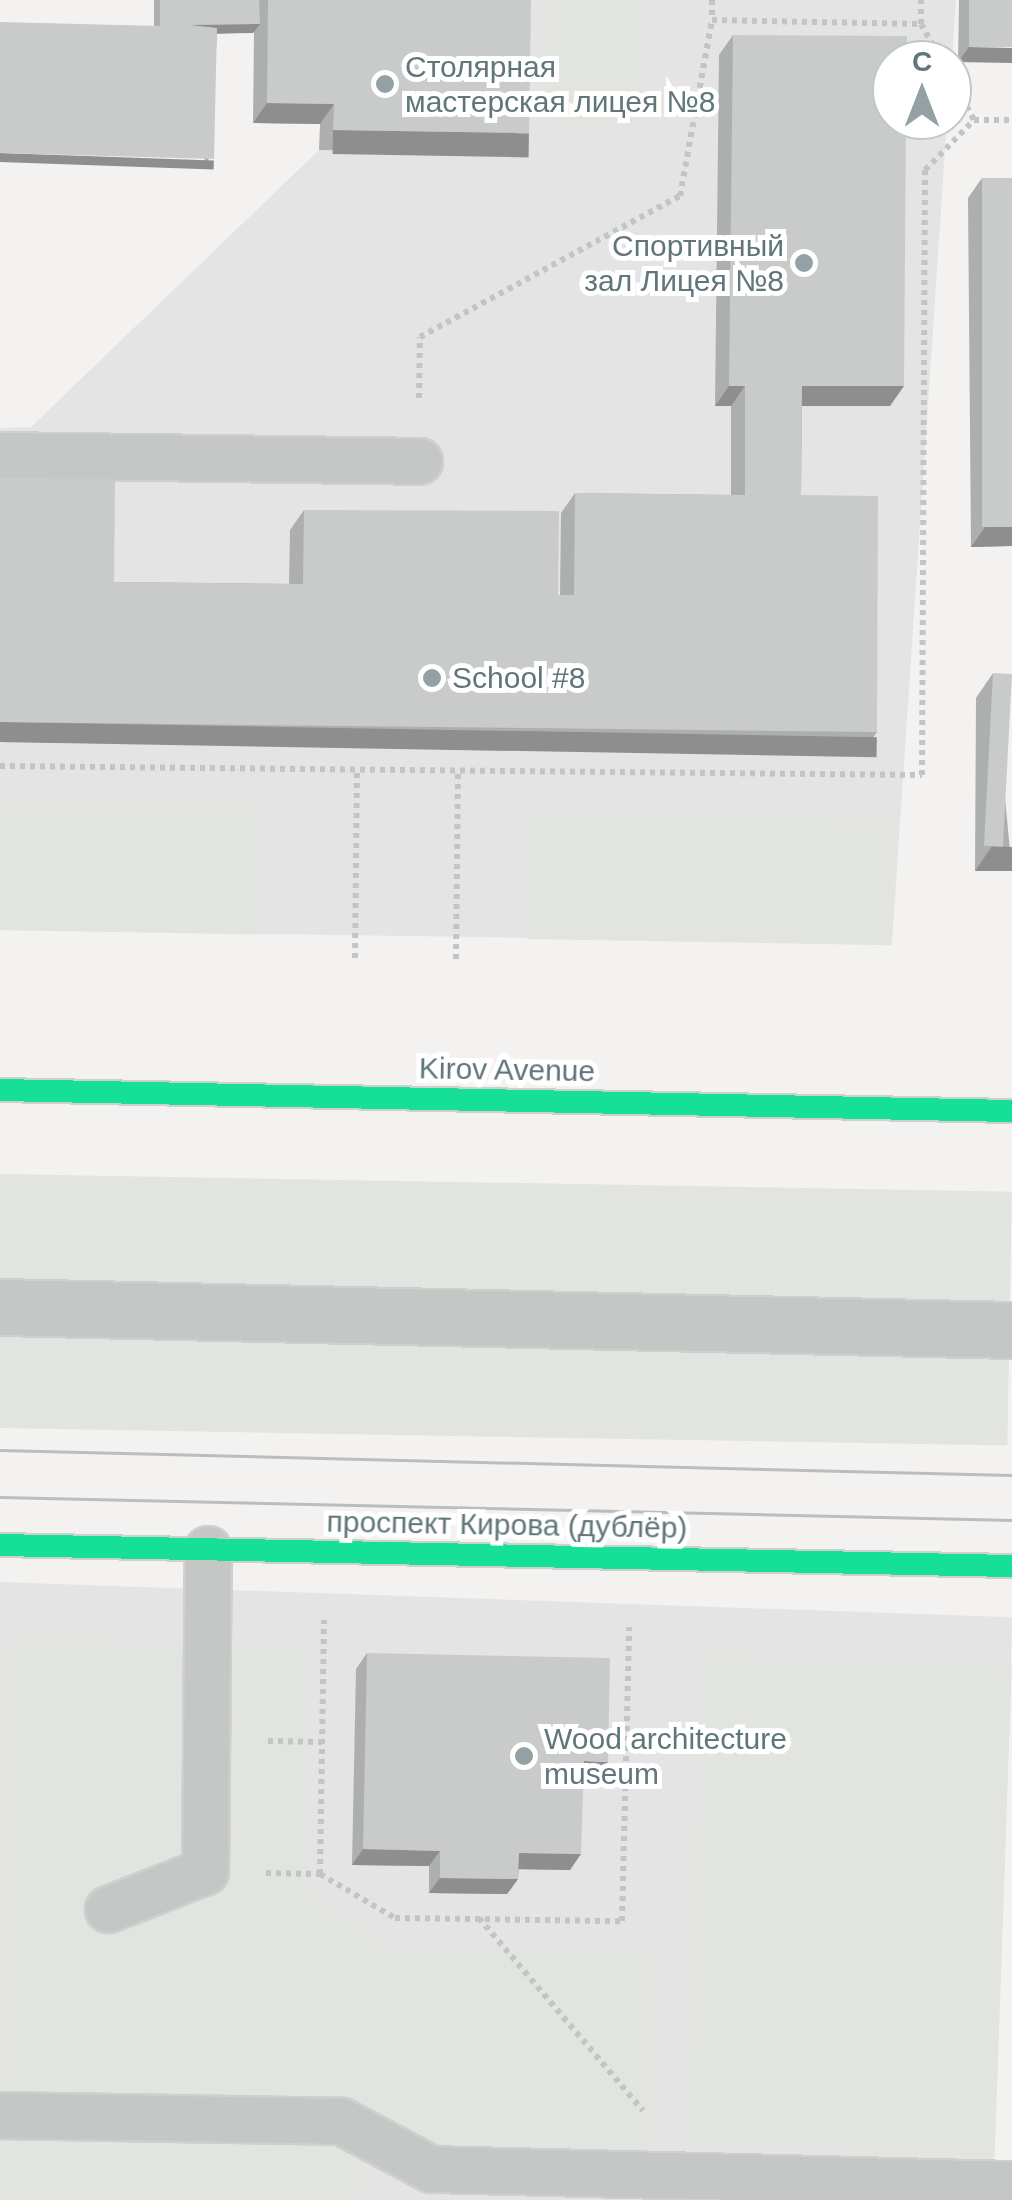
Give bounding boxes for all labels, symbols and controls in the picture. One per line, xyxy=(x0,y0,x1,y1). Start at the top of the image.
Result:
north arrow xyxy=(872,40,972,140)
text: С xyxy=(912,46,932,77)
place label: Столярная мастерская лицея №8 xyxy=(405,49,715,120)
marker: Столярная мастерская лицея №8 xyxy=(374,73,396,95)
place label: Спортивный зал Лицея №8 xyxy=(584,228,784,298)
marker: Спортивный зал Лицея №8 xyxy=(793,252,815,274)
place label: School #8 xyxy=(452,660,585,696)
marker: School #8 xyxy=(421,667,443,689)
street label: Kirov Avenue xyxy=(418,1050,596,1090)
street label: проспект Кирова (дублёр) xyxy=(326,1504,688,1546)
place label: Wood architecture museum xyxy=(544,1721,787,1792)
marker: Wood architecture museum xyxy=(513,1745,535,1767)

